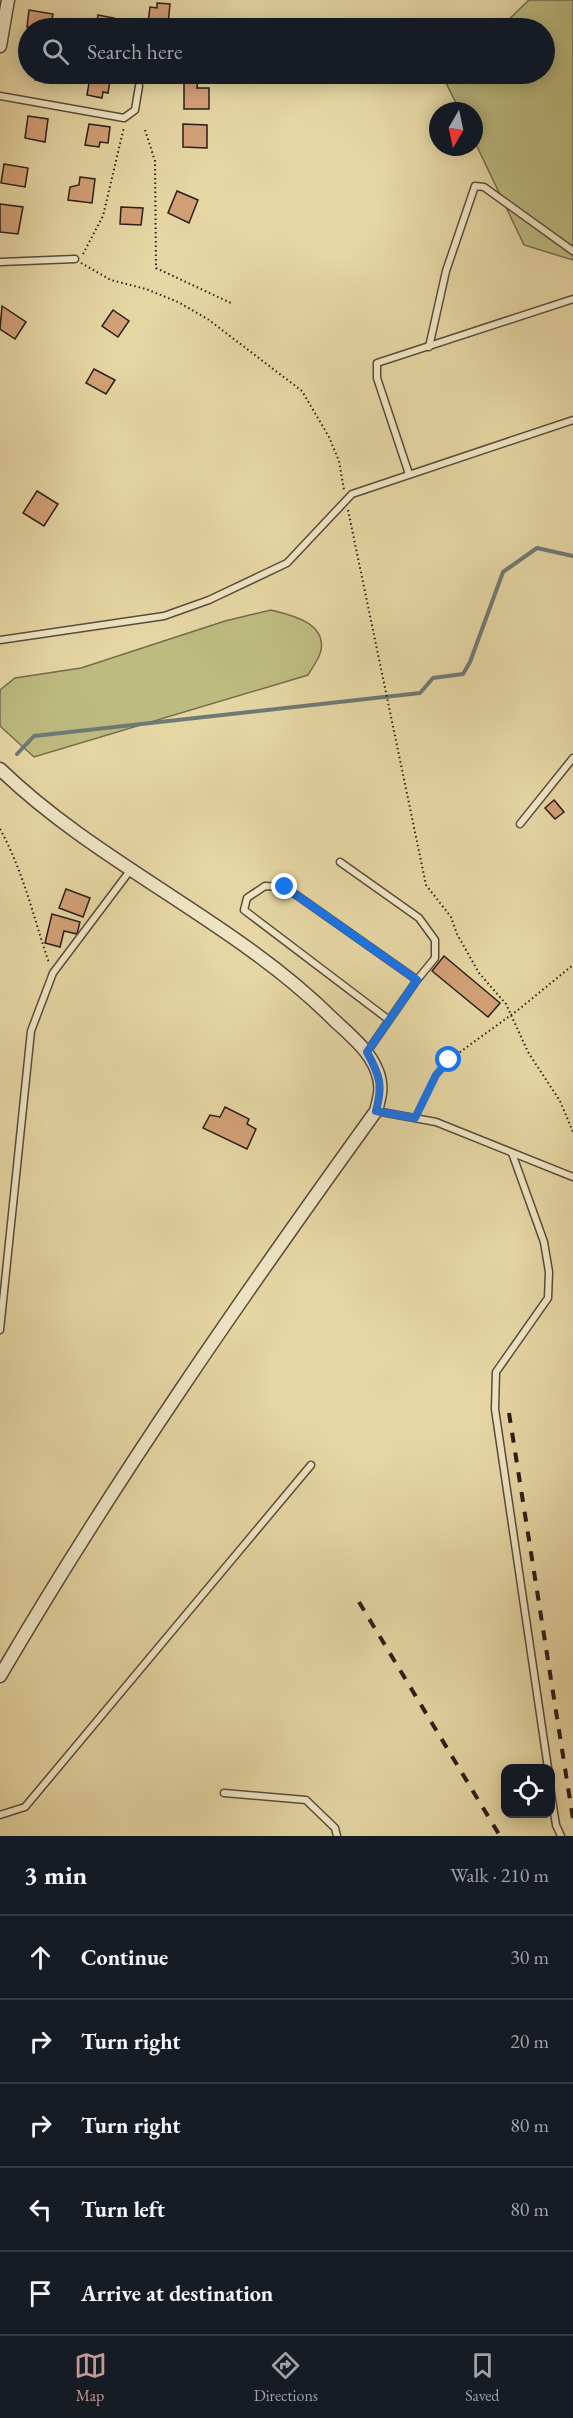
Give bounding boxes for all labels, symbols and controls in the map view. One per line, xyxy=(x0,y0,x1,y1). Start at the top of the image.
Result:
search box xyxy=(18,18,555,84)
icon: search xyxy=(39,35,72,68)
text: Search here xyxy=(87,37,182,66)
north arrow xyxy=(429,102,483,156)
route end xyxy=(271,873,297,899)
route start xyxy=(435,1046,461,1072)
map controls xyxy=(501,1764,555,1818)
button: locate xyxy=(501,1764,555,1818)
text: 3 min xyxy=(24,1858,87,1892)
text: Walk · 210 m xyxy=(450,1862,549,1888)
icon: ahead xyxy=(24,1941,57,1974)
text: Continue xyxy=(81,1943,168,1972)
text: 30 m xyxy=(510,1944,549,1970)
icon: right xyxy=(24,2025,57,2058)
text: Turn right xyxy=(81,2027,180,2056)
text: 20 m xyxy=(510,2028,549,2054)
icon: right xyxy=(24,2109,57,2142)
text: Turn right xyxy=(81,2111,180,2140)
text: 80 m xyxy=(510,2112,549,2138)
icon: left xyxy=(24,2193,57,2226)
text: Turn left xyxy=(81,2195,165,2224)
text: 80 m xyxy=(510,2196,549,2222)
icon: arrive xyxy=(24,2277,57,2310)
text: Arrive at destination xyxy=(81,2279,273,2308)
tab: Map xyxy=(74,2349,107,2406)
tab: Directions xyxy=(254,2349,318,2406)
tab: Saved xyxy=(465,2349,499,2406)

